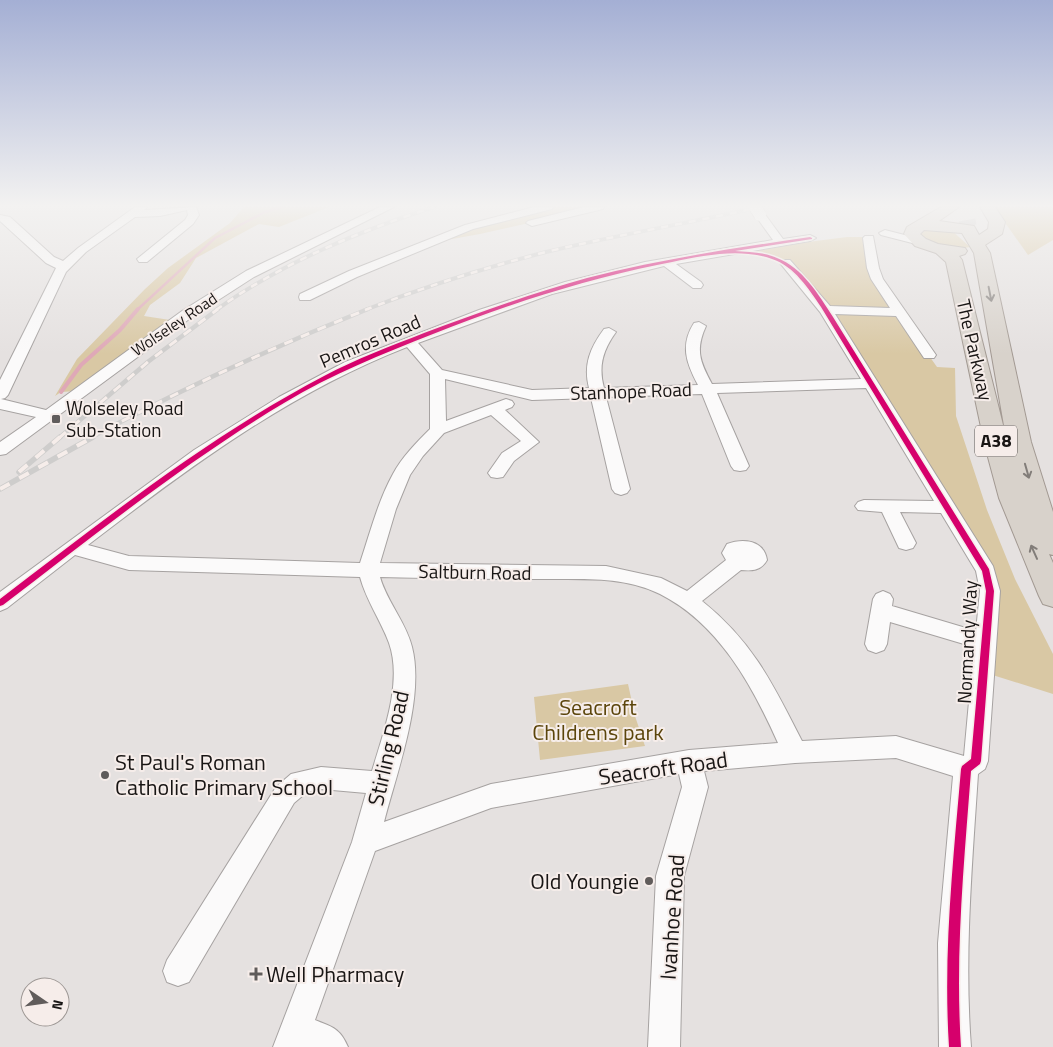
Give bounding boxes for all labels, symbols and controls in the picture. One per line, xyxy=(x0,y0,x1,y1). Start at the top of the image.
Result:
street label: Wolseley Road xyxy=(126,286,222,362)
one-way arrow xyxy=(986,286,996,302)
street label: The Parkway xyxy=(950,296,1001,403)
street label: Pemros Road xyxy=(315,306,425,375)
street label: Stanhope Road xyxy=(570,374,692,407)
place label: Wolseley Road Sub-Station xyxy=(66,393,184,444)
marker: Wolseley Road Sub-Station xyxy=(50,413,62,425)
road number: A38 xyxy=(975,426,1017,456)
one-way arrow xyxy=(1023,462,1032,478)
one-way arrow xyxy=(1028,545,1038,560)
street label: Saltburn Road xyxy=(418,556,532,587)
street label: Normandy Way xyxy=(949,580,984,704)
street label: Stirling Road xyxy=(358,687,418,809)
park label: Seacroft Childrens park xyxy=(532,690,664,749)
street label: Seacroft Road xyxy=(596,742,730,794)
place label: St Paul's Roman Catholic Primary School xyxy=(115,745,333,804)
marker: St Paul's Roman Catholic Primary School xyxy=(99,769,111,781)
street label: Ivanhoe Road xyxy=(651,853,693,981)
place label: Old Youngie xyxy=(530,864,639,898)
marker: Old Youngie xyxy=(643,875,655,887)
place label: Well Pharmacy xyxy=(266,957,405,991)
marker: Well Pharmacy xyxy=(250,968,262,980)
north arrow xyxy=(20,977,70,1027)
text: N xyxy=(47,998,69,1012)

